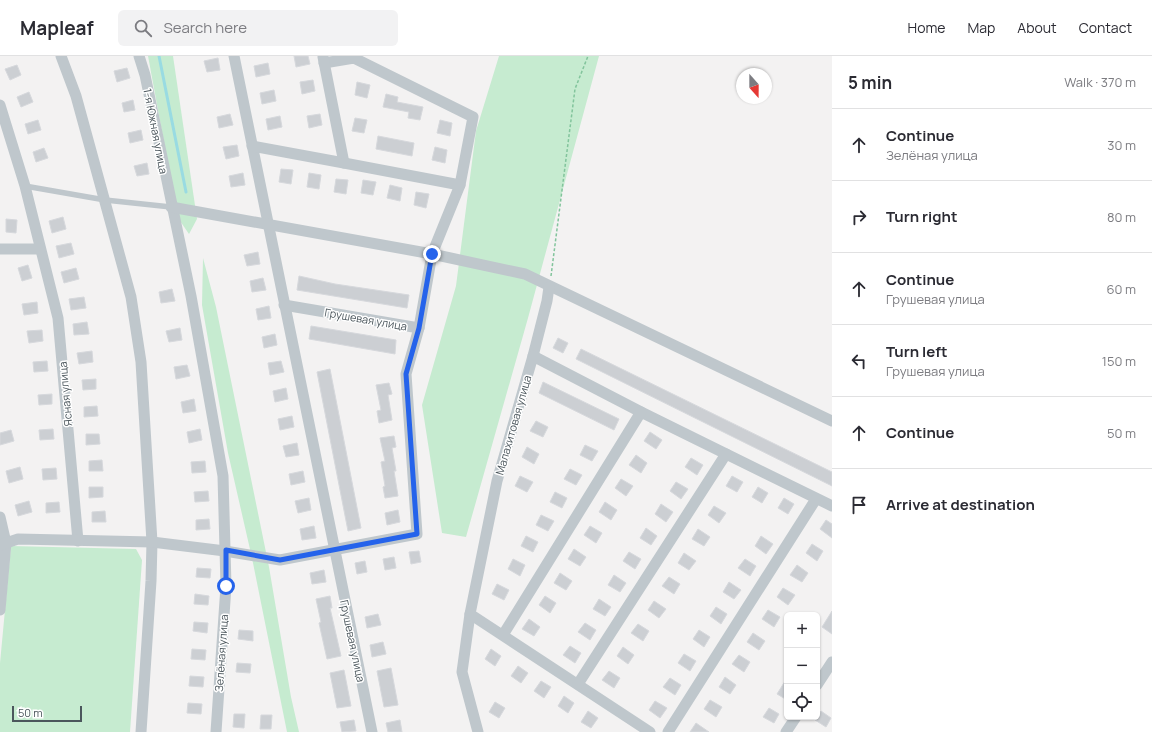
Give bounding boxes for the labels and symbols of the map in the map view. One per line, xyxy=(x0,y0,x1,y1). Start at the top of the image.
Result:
north arrow xyxy=(736,68,772,104)
street label: 1-я Южная улица xyxy=(140,87,172,175)
route end xyxy=(423,245,441,263)
street label: Грушевая улица xyxy=(324,304,408,334)
street label: Ясная улица xyxy=(55,361,75,427)
street label: Малахитовая улица xyxy=(492,373,534,477)
route start xyxy=(217,577,235,595)
street label: Грушевая улица xyxy=(337,599,369,683)
street label: Зелёная улица xyxy=(211,614,231,692)
scale bar xyxy=(12,704,82,723)

